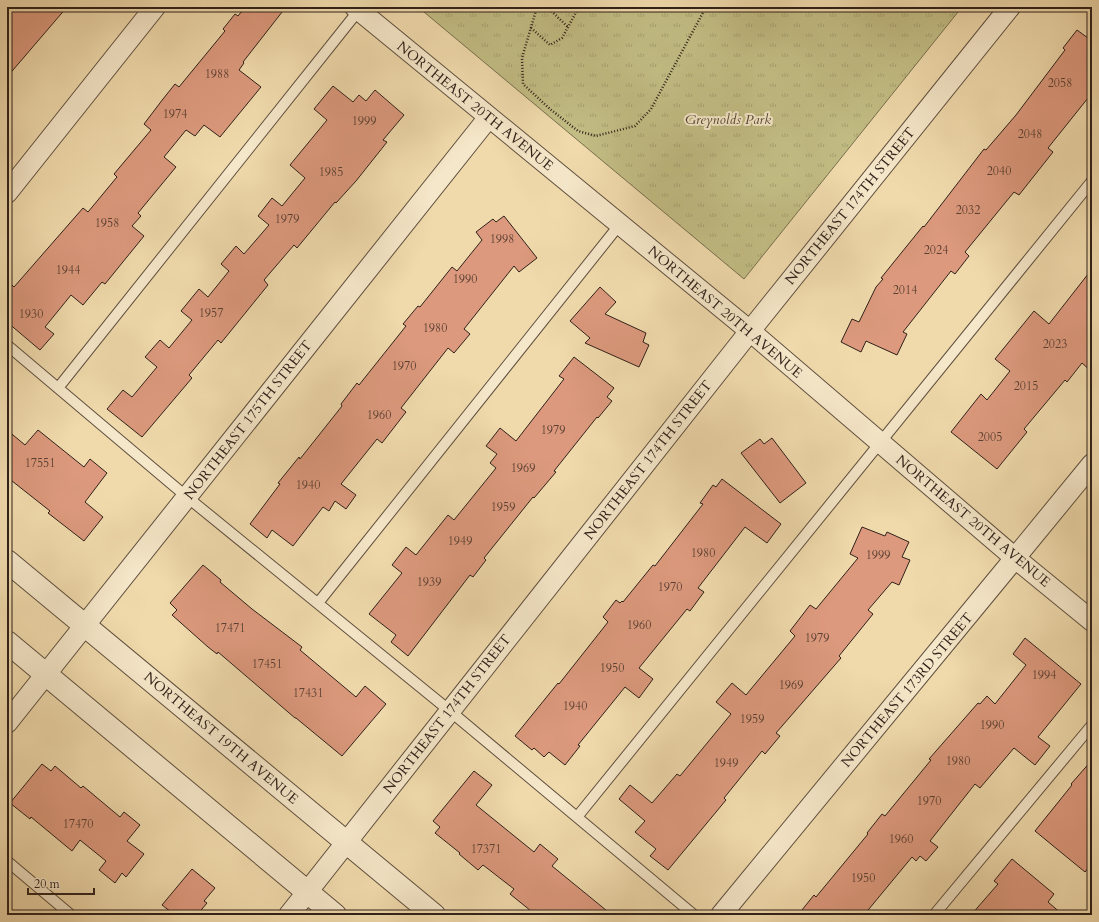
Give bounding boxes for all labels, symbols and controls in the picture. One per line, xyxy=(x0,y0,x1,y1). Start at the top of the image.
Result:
street label: NORTHEAST 20TH AVENUE xyxy=(393,37,558,175)
house number: 1988 xyxy=(205,66,229,82)
house number: 2058 xyxy=(1048,75,1072,91)
house number: 1974 xyxy=(163,106,187,122)
park label: Greynolds Park xyxy=(685,110,771,129)
house number: 1999 xyxy=(352,113,376,129)
street label: NORTHEAST 174TH STREET xyxy=(781,123,919,289)
house number: 2048 xyxy=(1018,126,1042,142)
house number: 2040 xyxy=(987,163,1011,179)
house number: 1985 xyxy=(319,164,343,180)
house number: 2032 xyxy=(956,202,980,218)
house number: 1979 xyxy=(275,211,299,227)
house number: 1958 xyxy=(95,215,119,231)
house number: 1998 xyxy=(490,231,514,247)
street label: NORTHEAST 20TH AVENUE xyxy=(644,242,807,383)
house number: 2024 xyxy=(924,242,948,258)
house number: 1944 xyxy=(56,262,80,278)
house number: 1990 xyxy=(453,271,477,287)
house number: 2014 xyxy=(893,282,917,298)
house number: 1957 xyxy=(199,305,223,321)
house number: 1930 xyxy=(19,306,43,322)
house number: 1980 xyxy=(423,320,447,336)
street label: NORTHEAST 175TH STREET xyxy=(180,336,316,504)
house number: 2023 xyxy=(1043,336,1067,352)
house number: 1970 xyxy=(392,358,416,374)
street label: NORTHEAST 174TH STREET xyxy=(580,376,716,544)
house number: 2015 xyxy=(1014,378,1038,394)
house number: 1960 xyxy=(367,407,391,423)
house number: 1979 xyxy=(541,422,565,438)
house number: 2005 xyxy=(978,429,1002,445)
street label: NORTHEAST 20TH AVENUE xyxy=(892,451,1055,592)
house number: 17551 xyxy=(25,455,55,471)
house number: 1969 xyxy=(511,460,535,476)
house number: 1940 xyxy=(296,477,320,493)
house number: 1959 xyxy=(491,499,515,515)
house number: 1949 xyxy=(448,533,472,549)
house number: 1980 xyxy=(691,545,715,561)
house number: 1999 xyxy=(866,547,890,563)
house number: 1939 xyxy=(417,574,441,590)
house number: 1970 xyxy=(658,579,682,595)
street label: NORTHEAST 173RD STREET xyxy=(837,609,977,771)
house number: 1960 xyxy=(627,617,651,633)
house number: 17471 xyxy=(215,620,245,636)
street label: NORTHEAST 174TH STREET xyxy=(379,630,515,798)
house number: 1979 xyxy=(805,630,829,646)
house number: 17451 xyxy=(252,656,282,672)
house number: 1950 xyxy=(600,660,624,676)
house number: 1994 xyxy=(1032,667,1056,683)
street label: NORTHEAST 19TH AVENUE xyxy=(140,668,303,809)
house number: 1969 xyxy=(779,677,803,693)
house number: 17431 xyxy=(293,685,323,701)
house number: 1940 xyxy=(563,698,587,714)
house number: 1959 xyxy=(740,711,764,727)
house number: 1990 xyxy=(980,717,1004,733)
house number: 1980 xyxy=(946,753,970,769)
house number: 1949 xyxy=(714,755,738,771)
house number: 1970 xyxy=(917,793,941,809)
house number: 17470 xyxy=(63,816,93,832)
house number: 1960 xyxy=(889,831,913,847)
house number: 17371 xyxy=(471,841,501,857)
scale bar xyxy=(28,870,94,896)
house number: 1950 xyxy=(851,870,875,886)
text: 20 m xyxy=(34,876,61,892)

